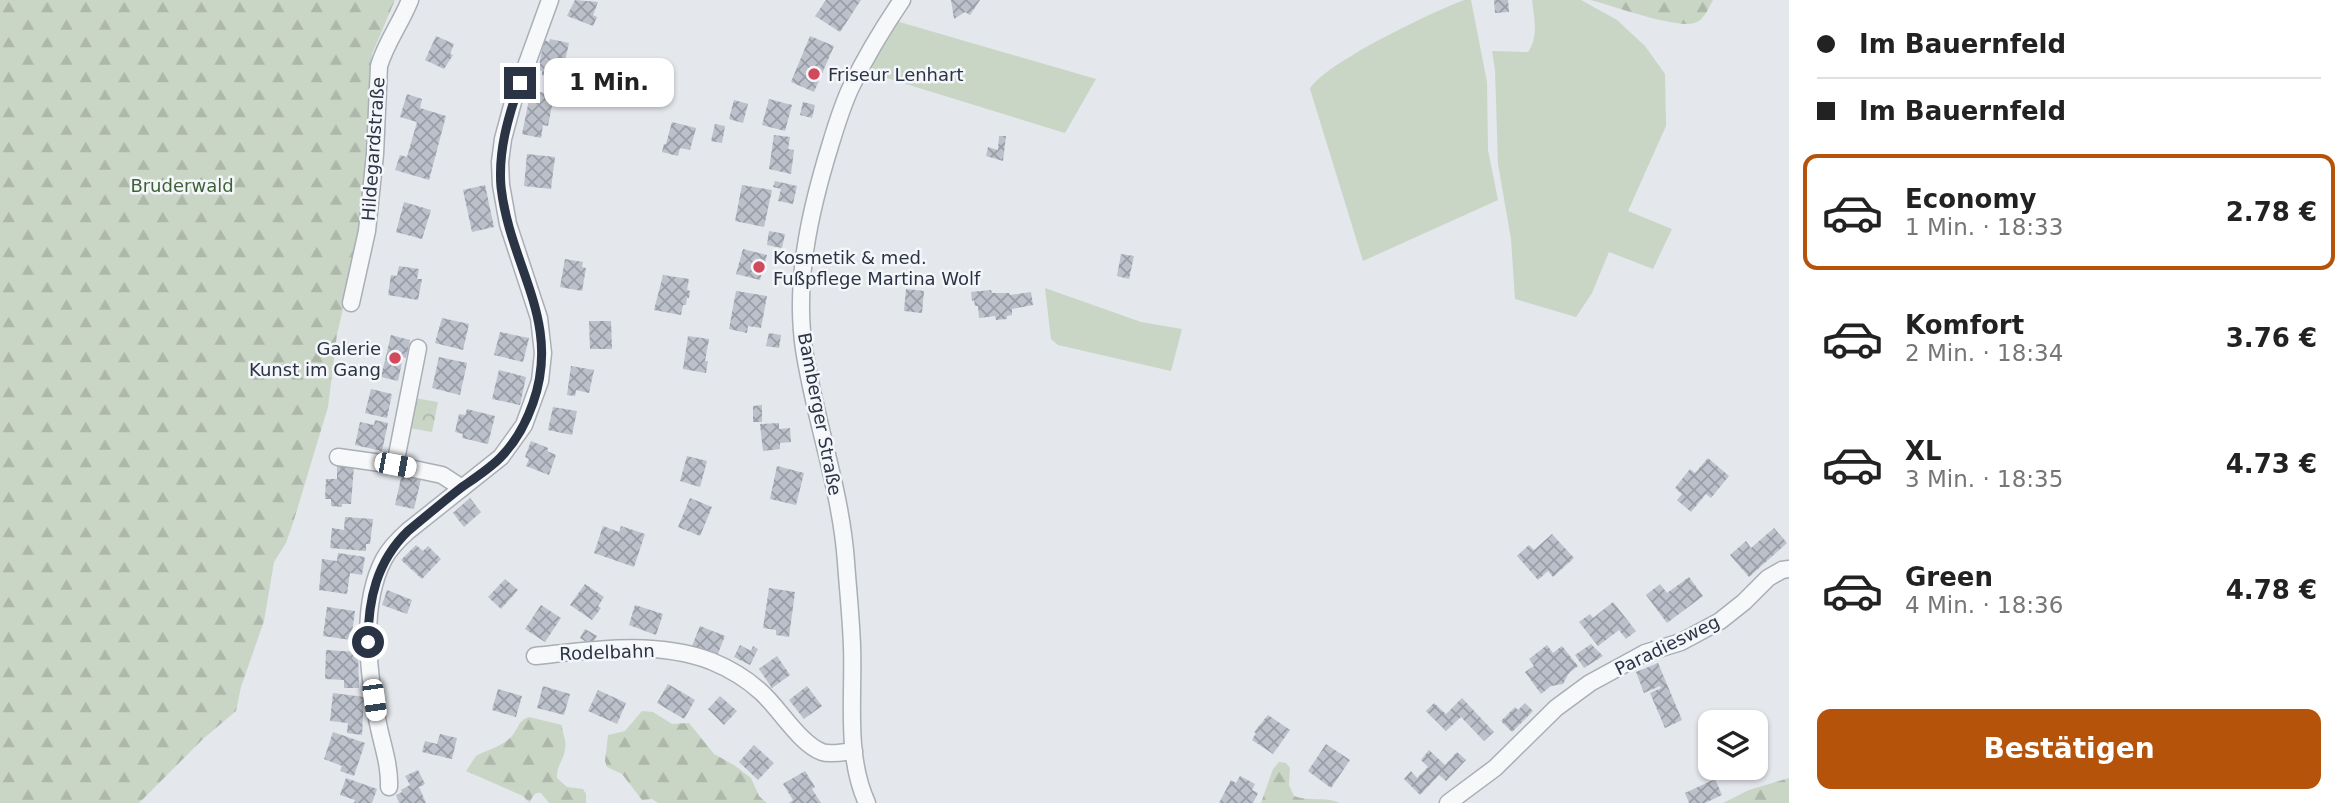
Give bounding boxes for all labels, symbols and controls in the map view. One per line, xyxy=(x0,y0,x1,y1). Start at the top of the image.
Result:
text: Im Bauernfeld xyxy=(1859,29,2066,59)
callout: 1 Min. xyxy=(544,58,674,108)
place label: Friseur Lenhart xyxy=(828,64,964,85)
marker: Friseur Lenhart xyxy=(806,66,822,82)
route end xyxy=(504,67,536,99)
text: 1 Min. xyxy=(569,69,649,95)
street label: Hildegardstraße xyxy=(357,76,389,222)
text: Im Bauernfeld xyxy=(1859,96,2066,126)
park label: Bruderwald xyxy=(130,175,234,196)
icon: car xyxy=(1821,181,1884,244)
text: Economy xyxy=(1905,184,2036,214)
text: 2.78 € xyxy=(2226,197,2317,227)
text: 1 Min. · 18:33 xyxy=(1905,214,2063,240)
place label: Kosmetik & med. Fußpflege Martina Wolf xyxy=(773,247,981,289)
marker: Kosmetik & med. Fußpflege Martina Wolf xyxy=(751,259,767,275)
icon: car xyxy=(1821,307,1884,370)
text: Komfort xyxy=(1905,310,2024,340)
text: 3.76 € xyxy=(2226,323,2317,353)
street label: Bamberger Straße xyxy=(794,331,846,497)
place label: Galerie Kunst im Gang xyxy=(249,338,381,380)
text: 2 Min. · 18:34 xyxy=(1905,340,2063,366)
marker: Galerie Kunst im Gang xyxy=(387,350,403,366)
icon: car xyxy=(1821,433,1884,496)
text: XL xyxy=(1905,436,1942,466)
text: 4.73 € xyxy=(2226,449,2317,479)
car xyxy=(373,451,418,479)
text: 3 Min. · 18:35 xyxy=(1905,466,2063,492)
icon: car xyxy=(1821,559,1884,622)
text: Green xyxy=(1905,562,1993,592)
text: 4.78 € xyxy=(2226,575,2317,605)
text: 4 Min. · 18:36 xyxy=(1905,592,2063,618)
street label: Paradiesweg xyxy=(1611,611,1723,679)
route start xyxy=(352,626,384,658)
street label: Rodelbahn xyxy=(559,640,655,664)
car xyxy=(361,678,388,722)
button: Bestätigen xyxy=(1817,709,2321,789)
map controls xyxy=(1698,710,1768,780)
button: layers xyxy=(1698,710,1768,780)

